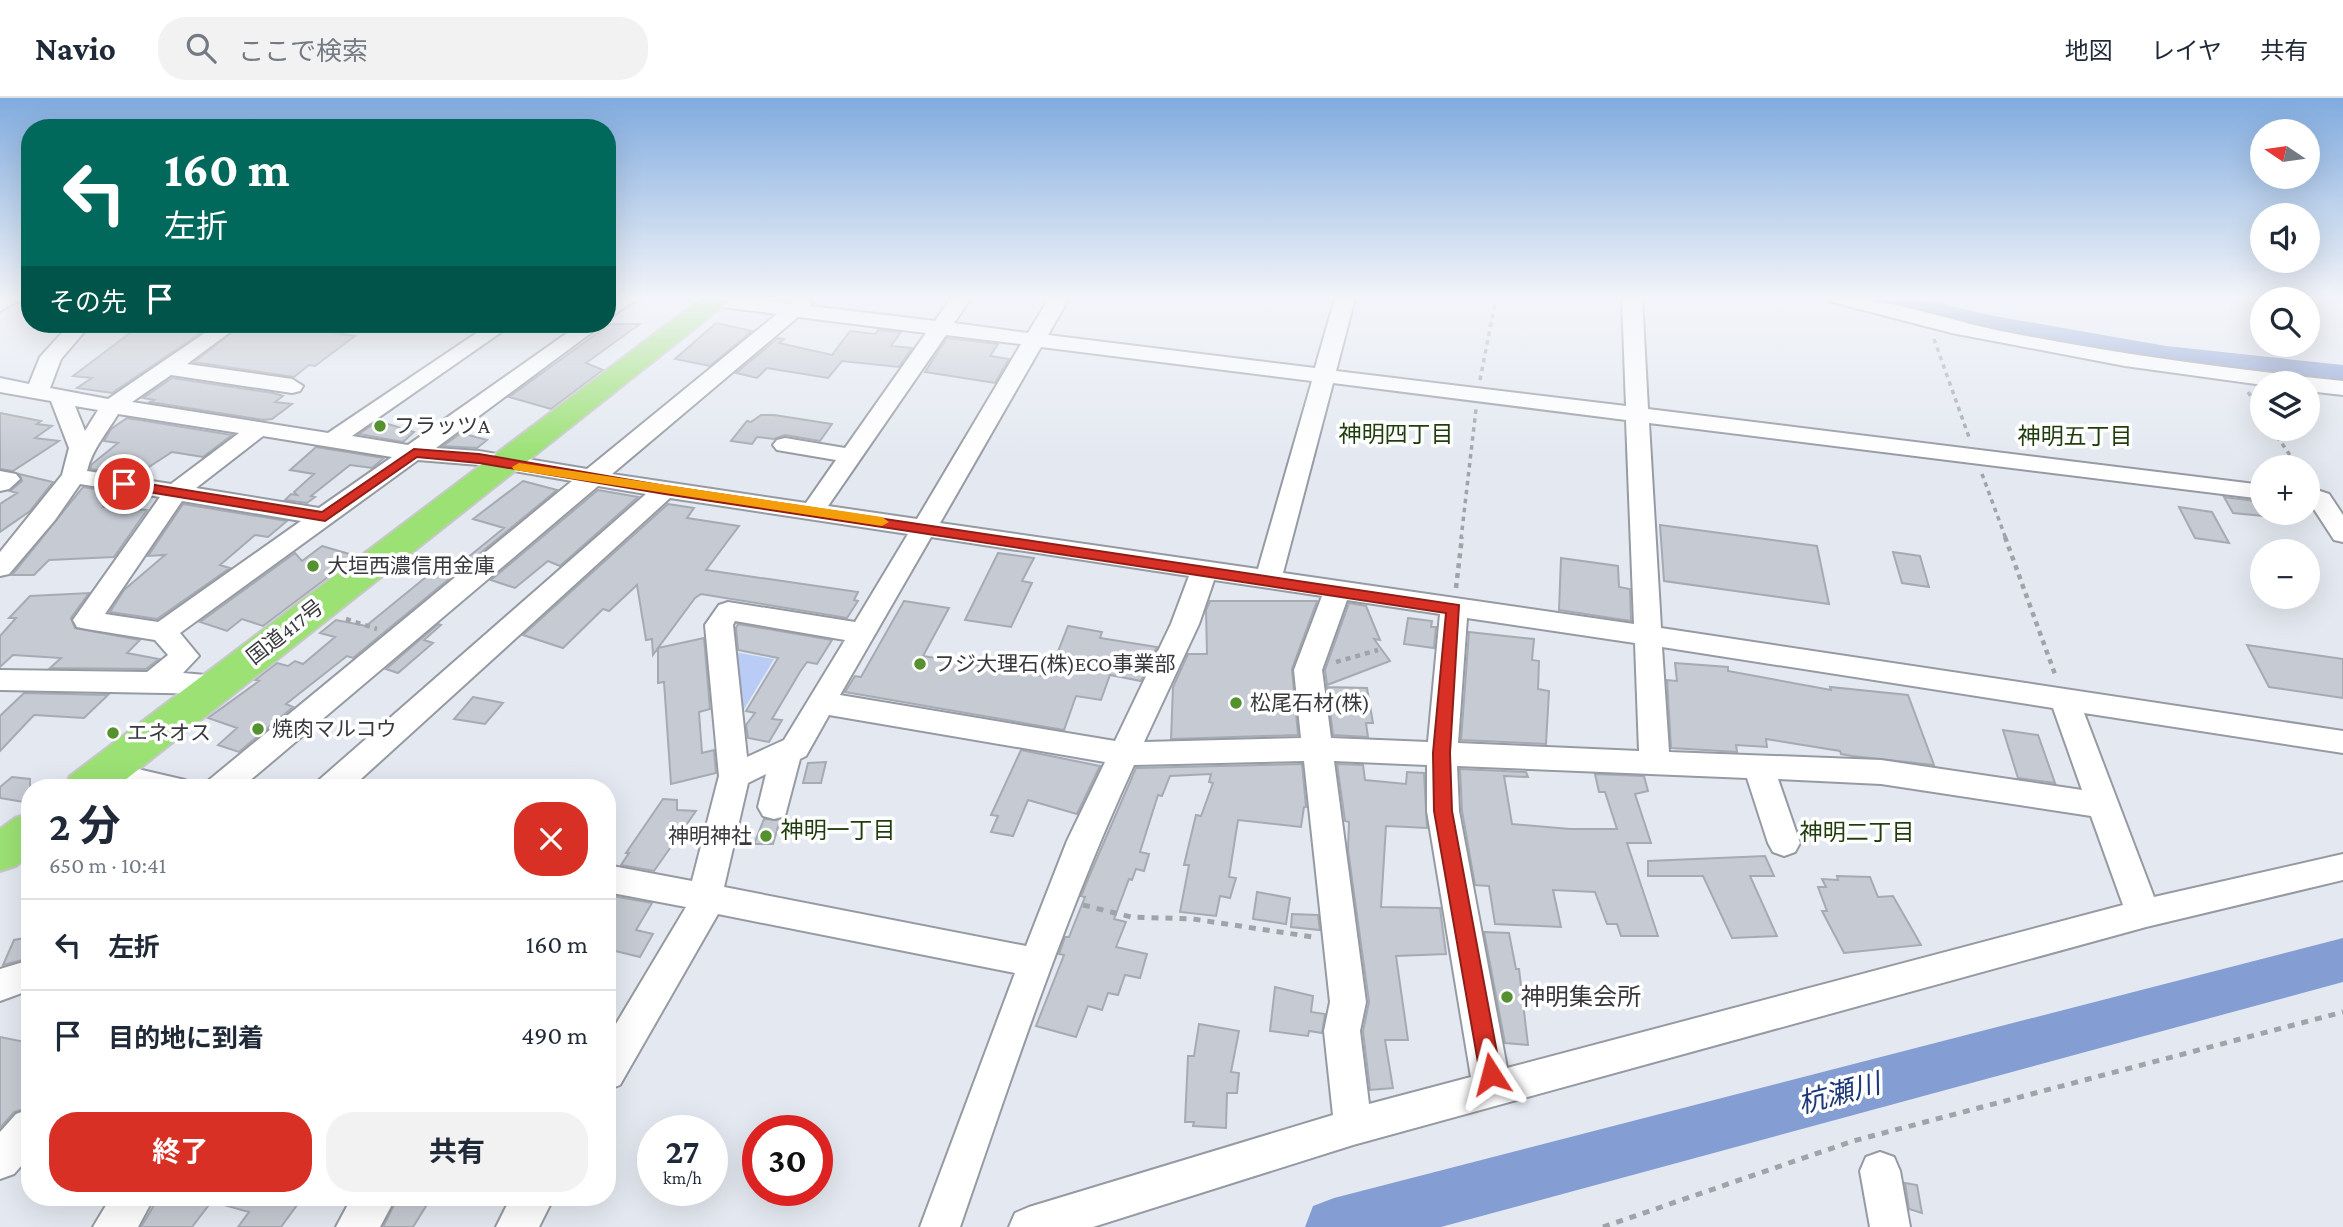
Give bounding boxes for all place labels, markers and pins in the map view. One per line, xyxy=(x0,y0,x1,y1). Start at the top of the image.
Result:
place label: フラッツA xyxy=(394,414,490,438)
marker: フラッツA xyxy=(372,418,388,434)
pin xyxy=(94,454,154,514)
place label: 大垣西濃信用金庫 xyxy=(327,554,495,578)
marker: 大垣西濃信用金庫 xyxy=(305,558,321,574)
place label: フジ大理石(株)ECO事業部 xyxy=(934,652,1175,676)
marker: フジ大理石(株)ECO事業部 xyxy=(912,656,928,672)
place label: 松尾石材(株) xyxy=(1250,691,1370,715)
marker: 松尾石材(株) xyxy=(1228,695,1244,711)
place label: 焼肉マルコウ xyxy=(272,717,397,741)
place label: エネオス xyxy=(127,721,211,745)
marker: 焼肉マルコウ xyxy=(250,721,266,737)
marker: エネオス xyxy=(105,725,121,741)
place label: 神明神社 xyxy=(668,824,752,848)
marker: 神明神社 xyxy=(758,828,774,844)
place label: 神明集会所 xyxy=(1521,983,1641,1010)
marker: 神明集会所 xyxy=(1499,989,1515,1005)

